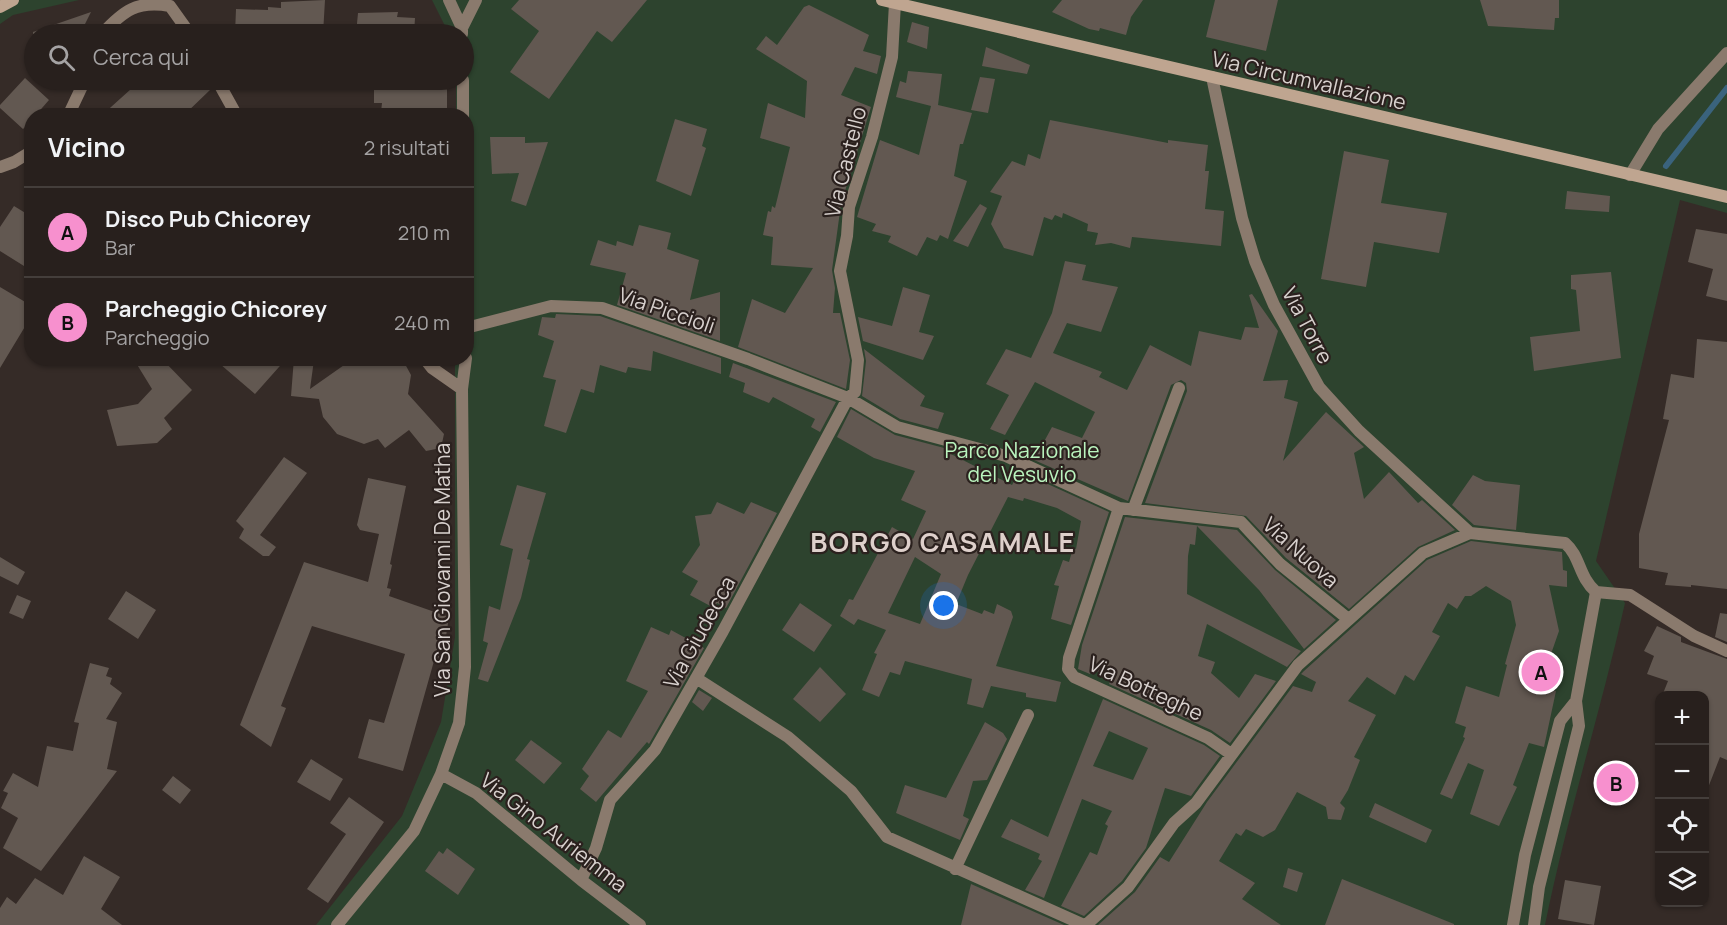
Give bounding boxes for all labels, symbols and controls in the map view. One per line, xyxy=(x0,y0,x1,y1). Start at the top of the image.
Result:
search box xyxy=(24,24,474,90)
icon: search xyxy=(45,41,78,74)
text: Cerca qui xyxy=(93,42,189,72)
street label: Via Circumvallazione xyxy=(1209,44,1409,116)
street label: Via Castello xyxy=(818,104,872,220)
text: Vicino xyxy=(48,129,125,165)
text: 2 risultati xyxy=(364,134,450,161)
text: Disco Pub Chicorey xyxy=(105,204,311,234)
text: A xyxy=(61,219,74,246)
text: 210 m xyxy=(398,219,450,246)
text: Bar xyxy=(105,234,136,261)
street label: Via Piccioli xyxy=(615,280,719,340)
street label: Via Torre xyxy=(1276,282,1340,368)
text: Parcheggio Chicorey xyxy=(105,294,327,324)
text: B xyxy=(61,309,74,336)
text: 240 m xyxy=(394,309,450,336)
text: Parcheggio xyxy=(105,324,210,351)
park label: Parco Nazionale del Vesuvio xyxy=(945,436,1099,488)
street label: Via San Giovanni De Matha xyxy=(428,443,456,697)
street label: Via Nuova xyxy=(1257,510,1345,594)
district label: BORGO CASAMALE xyxy=(810,523,1076,560)
street label: Via Giudecca xyxy=(657,571,741,693)
your location xyxy=(929,591,958,620)
street label: Via Botteghe xyxy=(1084,649,1208,727)
pin: A xyxy=(1522,650,1560,694)
map controls xyxy=(1655,691,1709,907)
button: + xyxy=(1655,691,1709,745)
button: − xyxy=(1655,745,1709,799)
pin: B xyxy=(1596,760,1636,806)
street label: Via Gino Auriemma xyxy=(475,766,633,898)
button: locate xyxy=(1655,799,1709,853)
button: layers xyxy=(1655,853,1709,907)

